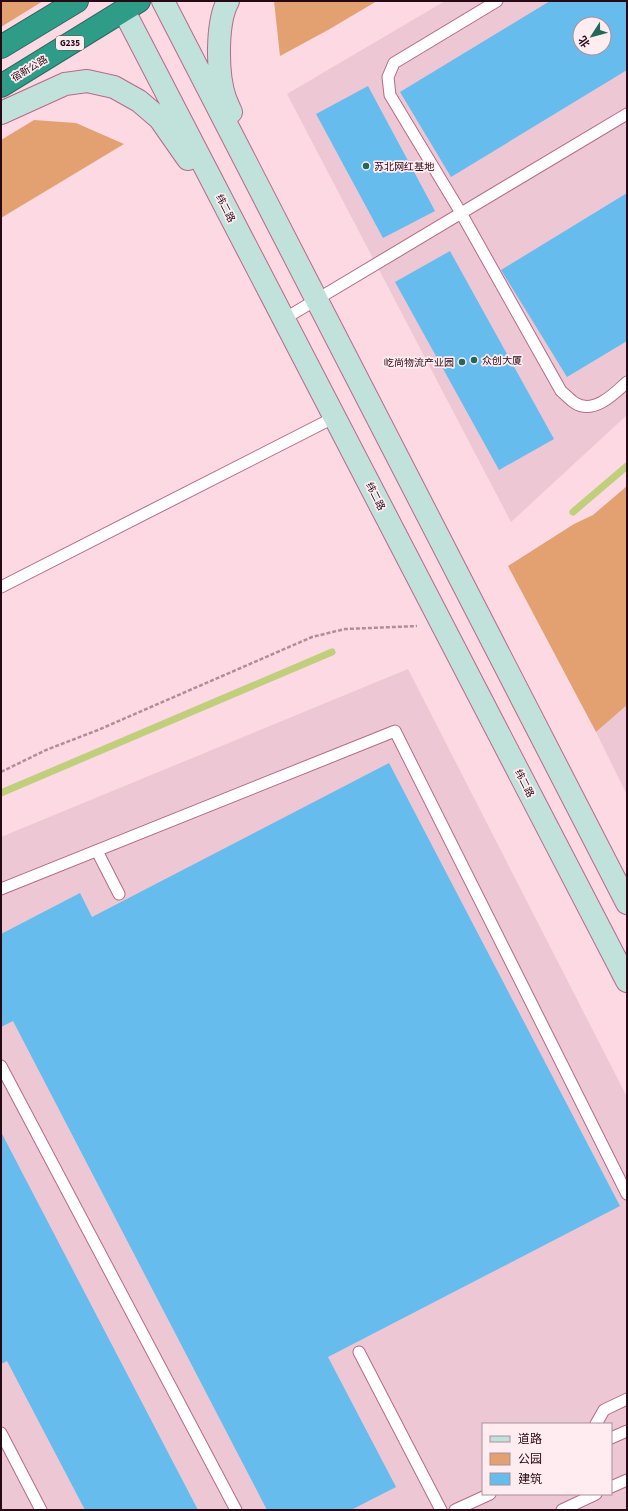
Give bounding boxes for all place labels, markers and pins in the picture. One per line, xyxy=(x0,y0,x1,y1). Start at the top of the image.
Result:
place label: 苏北网红基地 xyxy=(374,160,435,174)
marker: 苏北网红基地 xyxy=(361,161,371,171)
place label: 众创大厦 xyxy=(482,354,522,368)
marker: 众创大厦 xyxy=(469,355,479,365)
place label: 屹尚物流产业园 xyxy=(384,356,454,370)
marker: 屹尚物流产业园 xyxy=(457,357,467,367)

